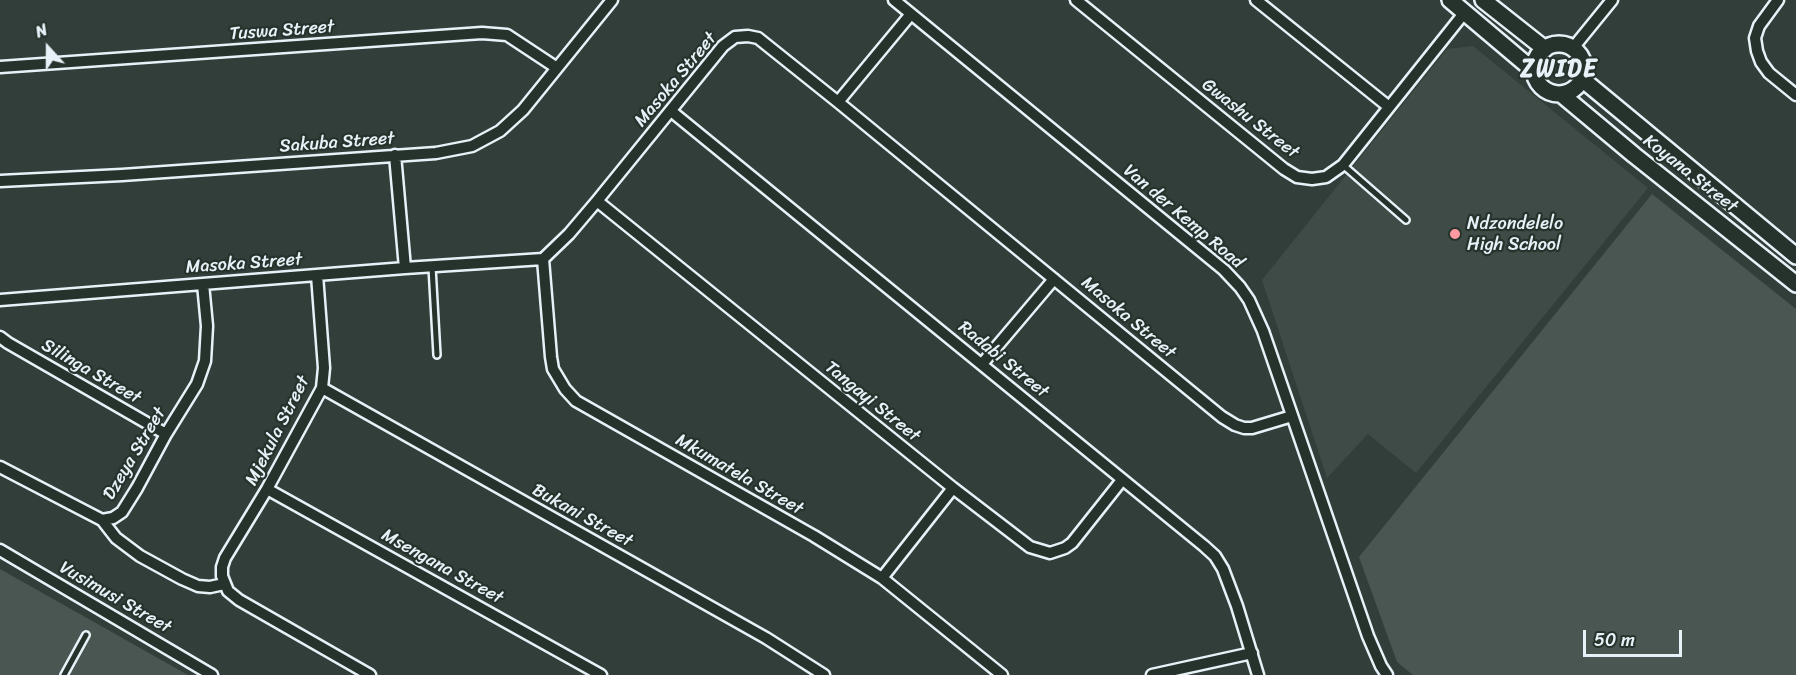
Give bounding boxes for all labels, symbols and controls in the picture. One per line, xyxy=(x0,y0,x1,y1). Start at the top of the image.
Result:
text: N xyxy=(31,15,52,46)
street label: Tuswa Street xyxy=(229,17,335,45)
north arrow xyxy=(18,18,78,78)
street label: Masoka Street xyxy=(630,28,722,132)
district label: ZWIDE xyxy=(1520,56,1598,84)
street label: Gwashu Street xyxy=(1197,74,1303,164)
street label: Sakuba Street xyxy=(279,128,395,158)
street label: Koyana Street xyxy=(1638,130,1742,218)
street label: Van der Kemp Road xyxy=(1118,160,1248,274)
place label: Ndzondelelo High School xyxy=(1467,213,1563,256)
marker: Ndzondelelo High School xyxy=(1448,227,1462,241)
street label: Masoka Street xyxy=(185,249,303,279)
street label: Masoka Street xyxy=(1076,272,1180,364)
street label: Radabi Street xyxy=(953,317,1053,403)
street label: Silinga Street xyxy=(37,335,145,409)
street label: Tangayi Street xyxy=(820,357,924,447)
street label: Mjekula Street xyxy=(241,373,315,489)
street label: Dzeya Street xyxy=(99,404,171,504)
street label: Mkumatela Street xyxy=(671,430,807,520)
street label: Bukani Street xyxy=(528,480,636,552)
street label: Msengana Street xyxy=(377,525,507,609)
street label: Vusimusi Street xyxy=(55,557,175,639)
scale bar xyxy=(1586,618,1685,656)
text: 50 m xyxy=(1594,624,1635,656)

